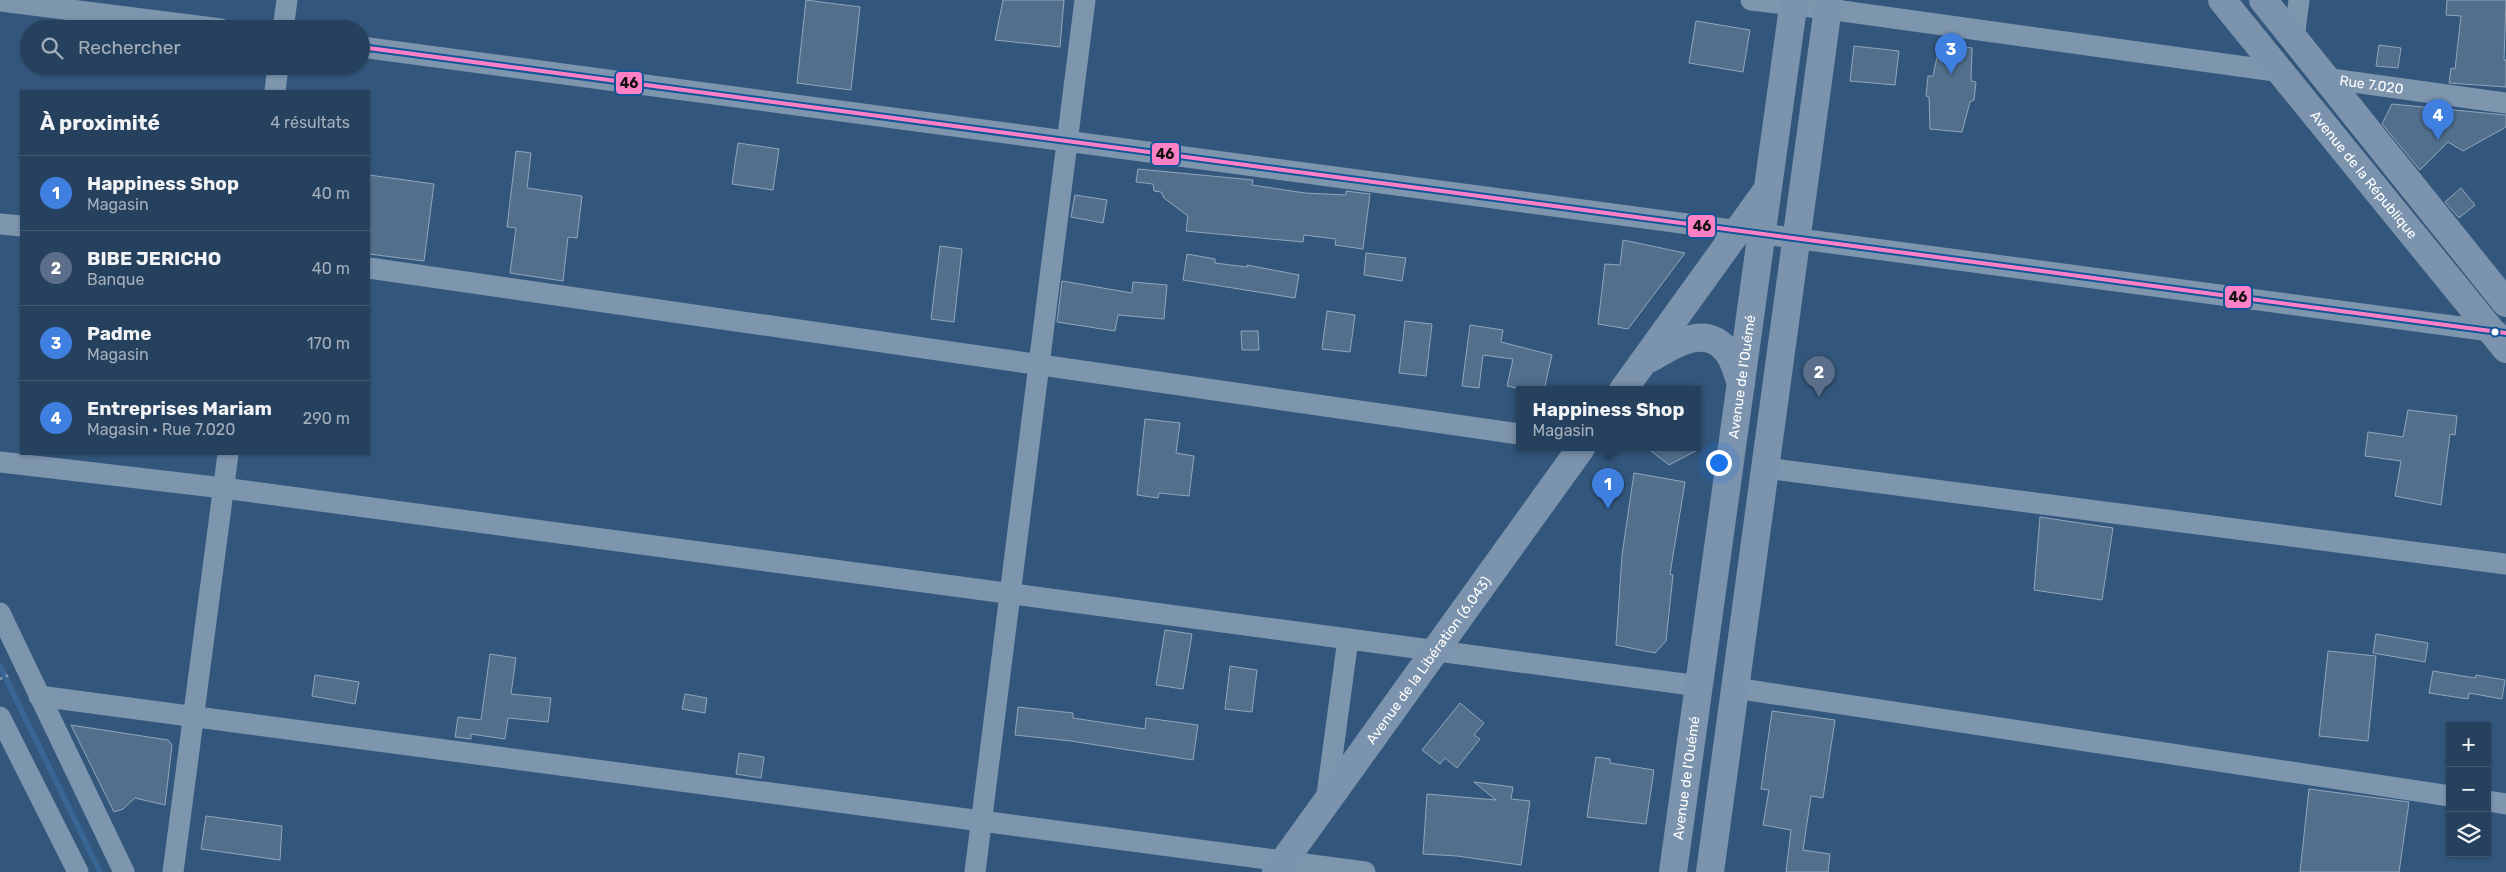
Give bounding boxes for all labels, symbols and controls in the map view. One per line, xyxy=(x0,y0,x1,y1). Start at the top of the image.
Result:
search box xyxy=(20,20,370,75)
pin: 3 xyxy=(1935,33,1967,74)
icon: search xyxy=(38,34,66,62)
text: Rechercher xyxy=(78,36,181,59)
line badge: 46 xyxy=(615,71,643,95)
street label: Rue 7.020 xyxy=(2338,72,2405,97)
text: 46 xyxy=(620,75,638,92)
pin: 4 xyxy=(2422,99,2454,140)
street label: Avenue de la République xyxy=(2307,107,2421,242)
text: À proximité xyxy=(40,110,160,135)
text: 4 résultats xyxy=(270,113,350,132)
line badge: 46 xyxy=(1151,142,1180,166)
text: 46 xyxy=(1156,146,1174,163)
text: Happiness Shop xyxy=(87,172,239,195)
text: 1 xyxy=(52,184,60,203)
text: 40 m xyxy=(312,184,350,203)
text: Magasin xyxy=(87,195,149,214)
line badge: 46 xyxy=(1687,214,1716,238)
text: 46 xyxy=(1693,218,1711,235)
text: BIBE JERICHO xyxy=(87,247,221,270)
text: 2 xyxy=(51,259,61,278)
text: 40 m xyxy=(312,259,350,278)
text: Banque xyxy=(87,270,144,289)
line badge: 46 xyxy=(2224,285,2252,309)
text: 46 xyxy=(2229,289,2247,306)
street label: Avenue de l'Ouémé xyxy=(1725,314,1759,440)
text: Padme xyxy=(87,322,152,345)
unlabelled marker xyxy=(2490,327,2500,337)
text: 3 xyxy=(51,334,61,353)
text: 170 m xyxy=(307,334,350,353)
text: Magasin xyxy=(87,345,149,364)
pin: 2 xyxy=(1803,356,1835,397)
popup xyxy=(1516,386,1701,451)
text: Entreprises Mariam xyxy=(87,397,272,420)
text: Happiness Shop xyxy=(1533,398,1684,421)
text: 4 xyxy=(51,409,61,428)
text: 290 m xyxy=(303,409,350,428)
text: Magasin · Rue 7.020 xyxy=(87,420,235,439)
text: Magasin xyxy=(1533,421,1594,440)
your location xyxy=(1706,450,1732,476)
pin: 1 xyxy=(1592,468,1624,509)
street label: Avenue de la Libération (6.043) xyxy=(1362,573,1494,747)
street label: Avenue de l'Ouémé xyxy=(1669,715,1703,841)
map controls xyxy=(2446,722,2491,857)
button: + xyxy=(2446,722,2491,767)
button: − xyxy=(2446,767,2491,812)
button: layers xyxy=(2446,812,2491,857)

